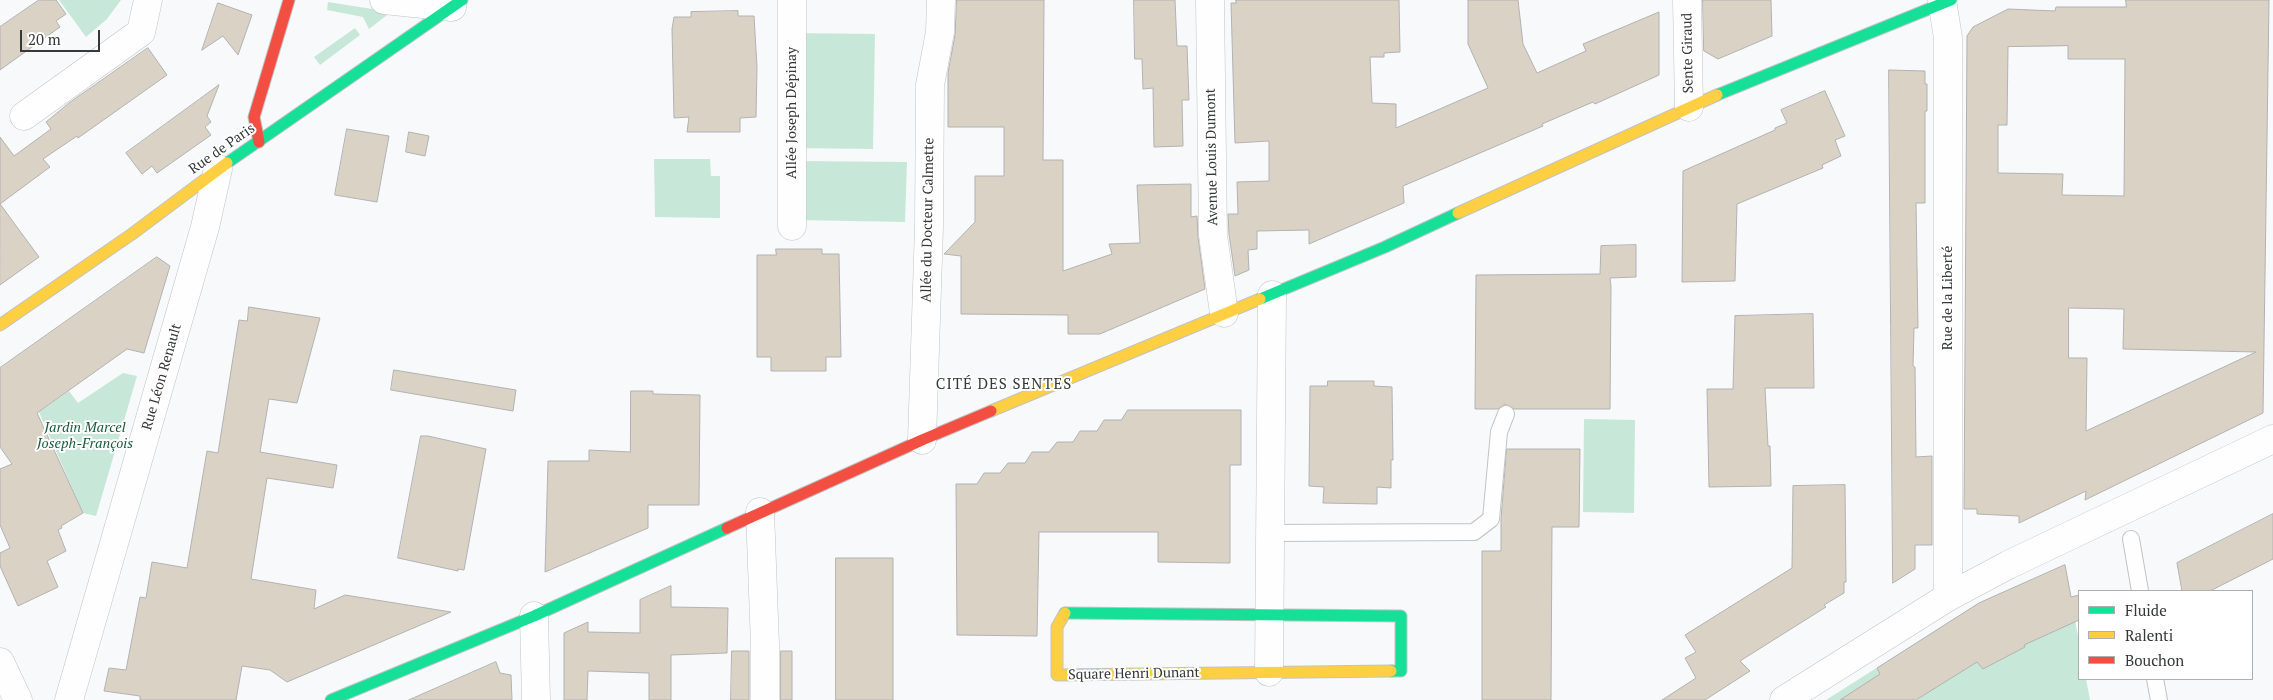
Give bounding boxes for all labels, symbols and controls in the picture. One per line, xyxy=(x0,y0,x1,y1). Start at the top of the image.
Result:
street label: Sente Giraud xyxy=(1679,13,1697,93)
scale bar xyxy=(22,20,102,52)
text: 20 m xyxy=(28,29,61,49)
street label: Allée Joseph Dépinay xyxy=(784,47,800,179)
street label: Avenue Louis Dumont xyxy=(1202,88,1222,226)
street label: Rue de Paris xyxy=(186,120,258,178)
street label: Allée du Docteur Calmette xyxy=(918,137,938,303)
street label: Rue de la Liberté xyxy=(1940,246,1956,350)
street label: Rue Léon Renault xyxy=(139,322,185,432)
district label: CITÉ DES SENTES xyxy=(934,376,1074,394)
park label: Jardin Marcel Joseph-François xyxy=(37,420,133,452)
legend xyxy=(2078,590,2253,680)
text: Fluide xyxy=(2125,600,2167,620)
text: Ralenti xyxy=(2125,625,2173,645)
text: Bouchon xyxy=(2125,650,2184,670)
street label: Square Henri Dunant xyxy=(1068,664,1200,684)

